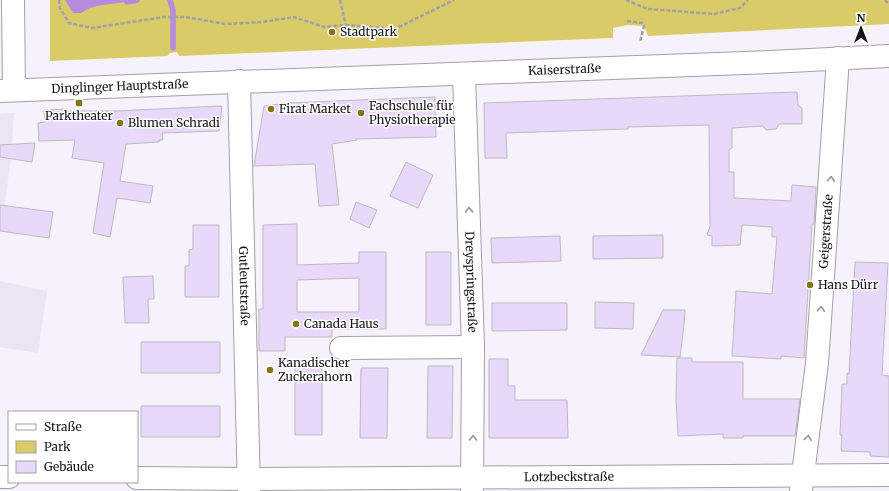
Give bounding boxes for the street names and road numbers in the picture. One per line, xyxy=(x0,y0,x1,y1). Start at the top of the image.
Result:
street label: Kaiserstraße xyxy=(528,60,601,78)
street label: Dinglinger Hauptstraße xyxy=(51,76,189,96)
street label: Geigerstraße xyxy=(816,194,836,269)
street label: Dreyspringstraße xyxy=(462,231,481,333)
street label: Gutleutstraße xyxy=(236,246,253,326)
street label: Lotzbeckstraße xyxy=(524,469,614,484)

